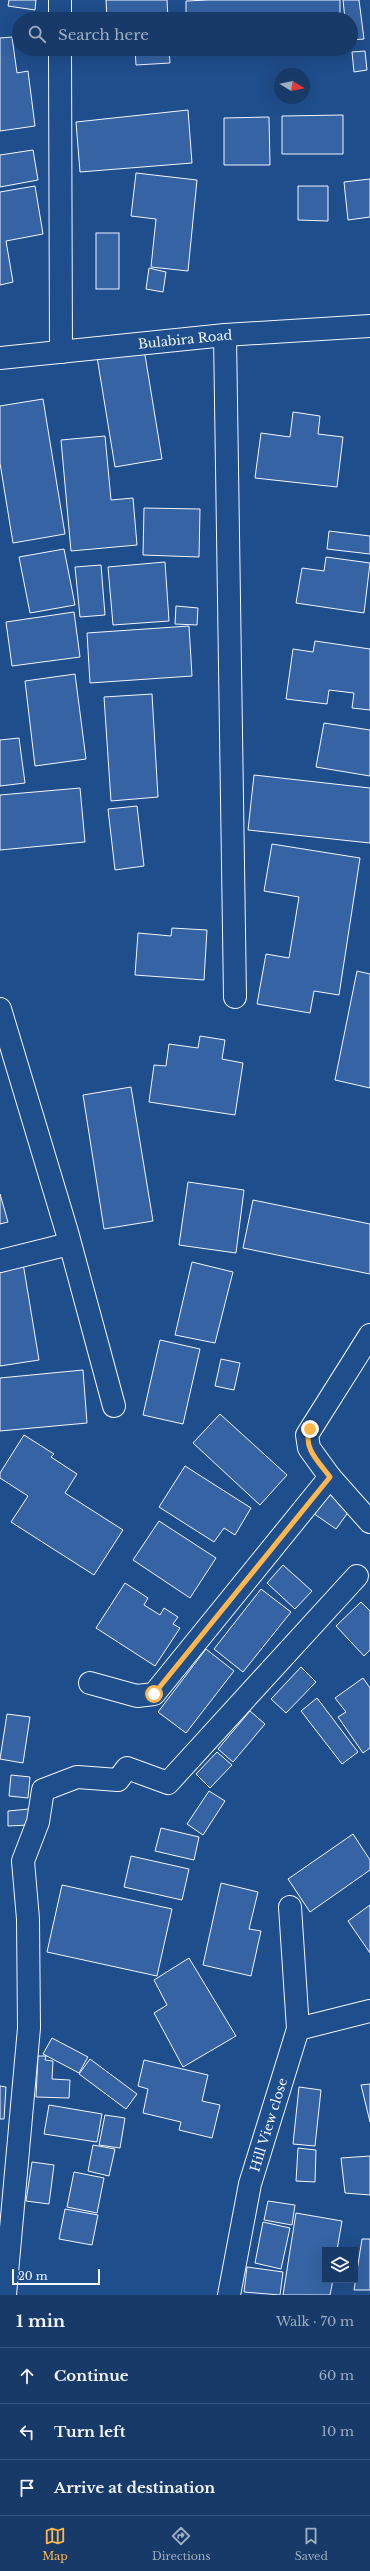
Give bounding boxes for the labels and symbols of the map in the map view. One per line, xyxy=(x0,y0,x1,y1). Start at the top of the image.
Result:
north arrow xyxy=(274,68,310,104)
street label: Bulabira Road xyxy=(137,327,233,353)
route end xyxy=(301,1420,319,1438)
route start xyxy=(145,1685,163,1703)
street label: Hill View close xyxy=(246,2076,291,2174)
scale bar xyxy=(12,2267,100,2286)

